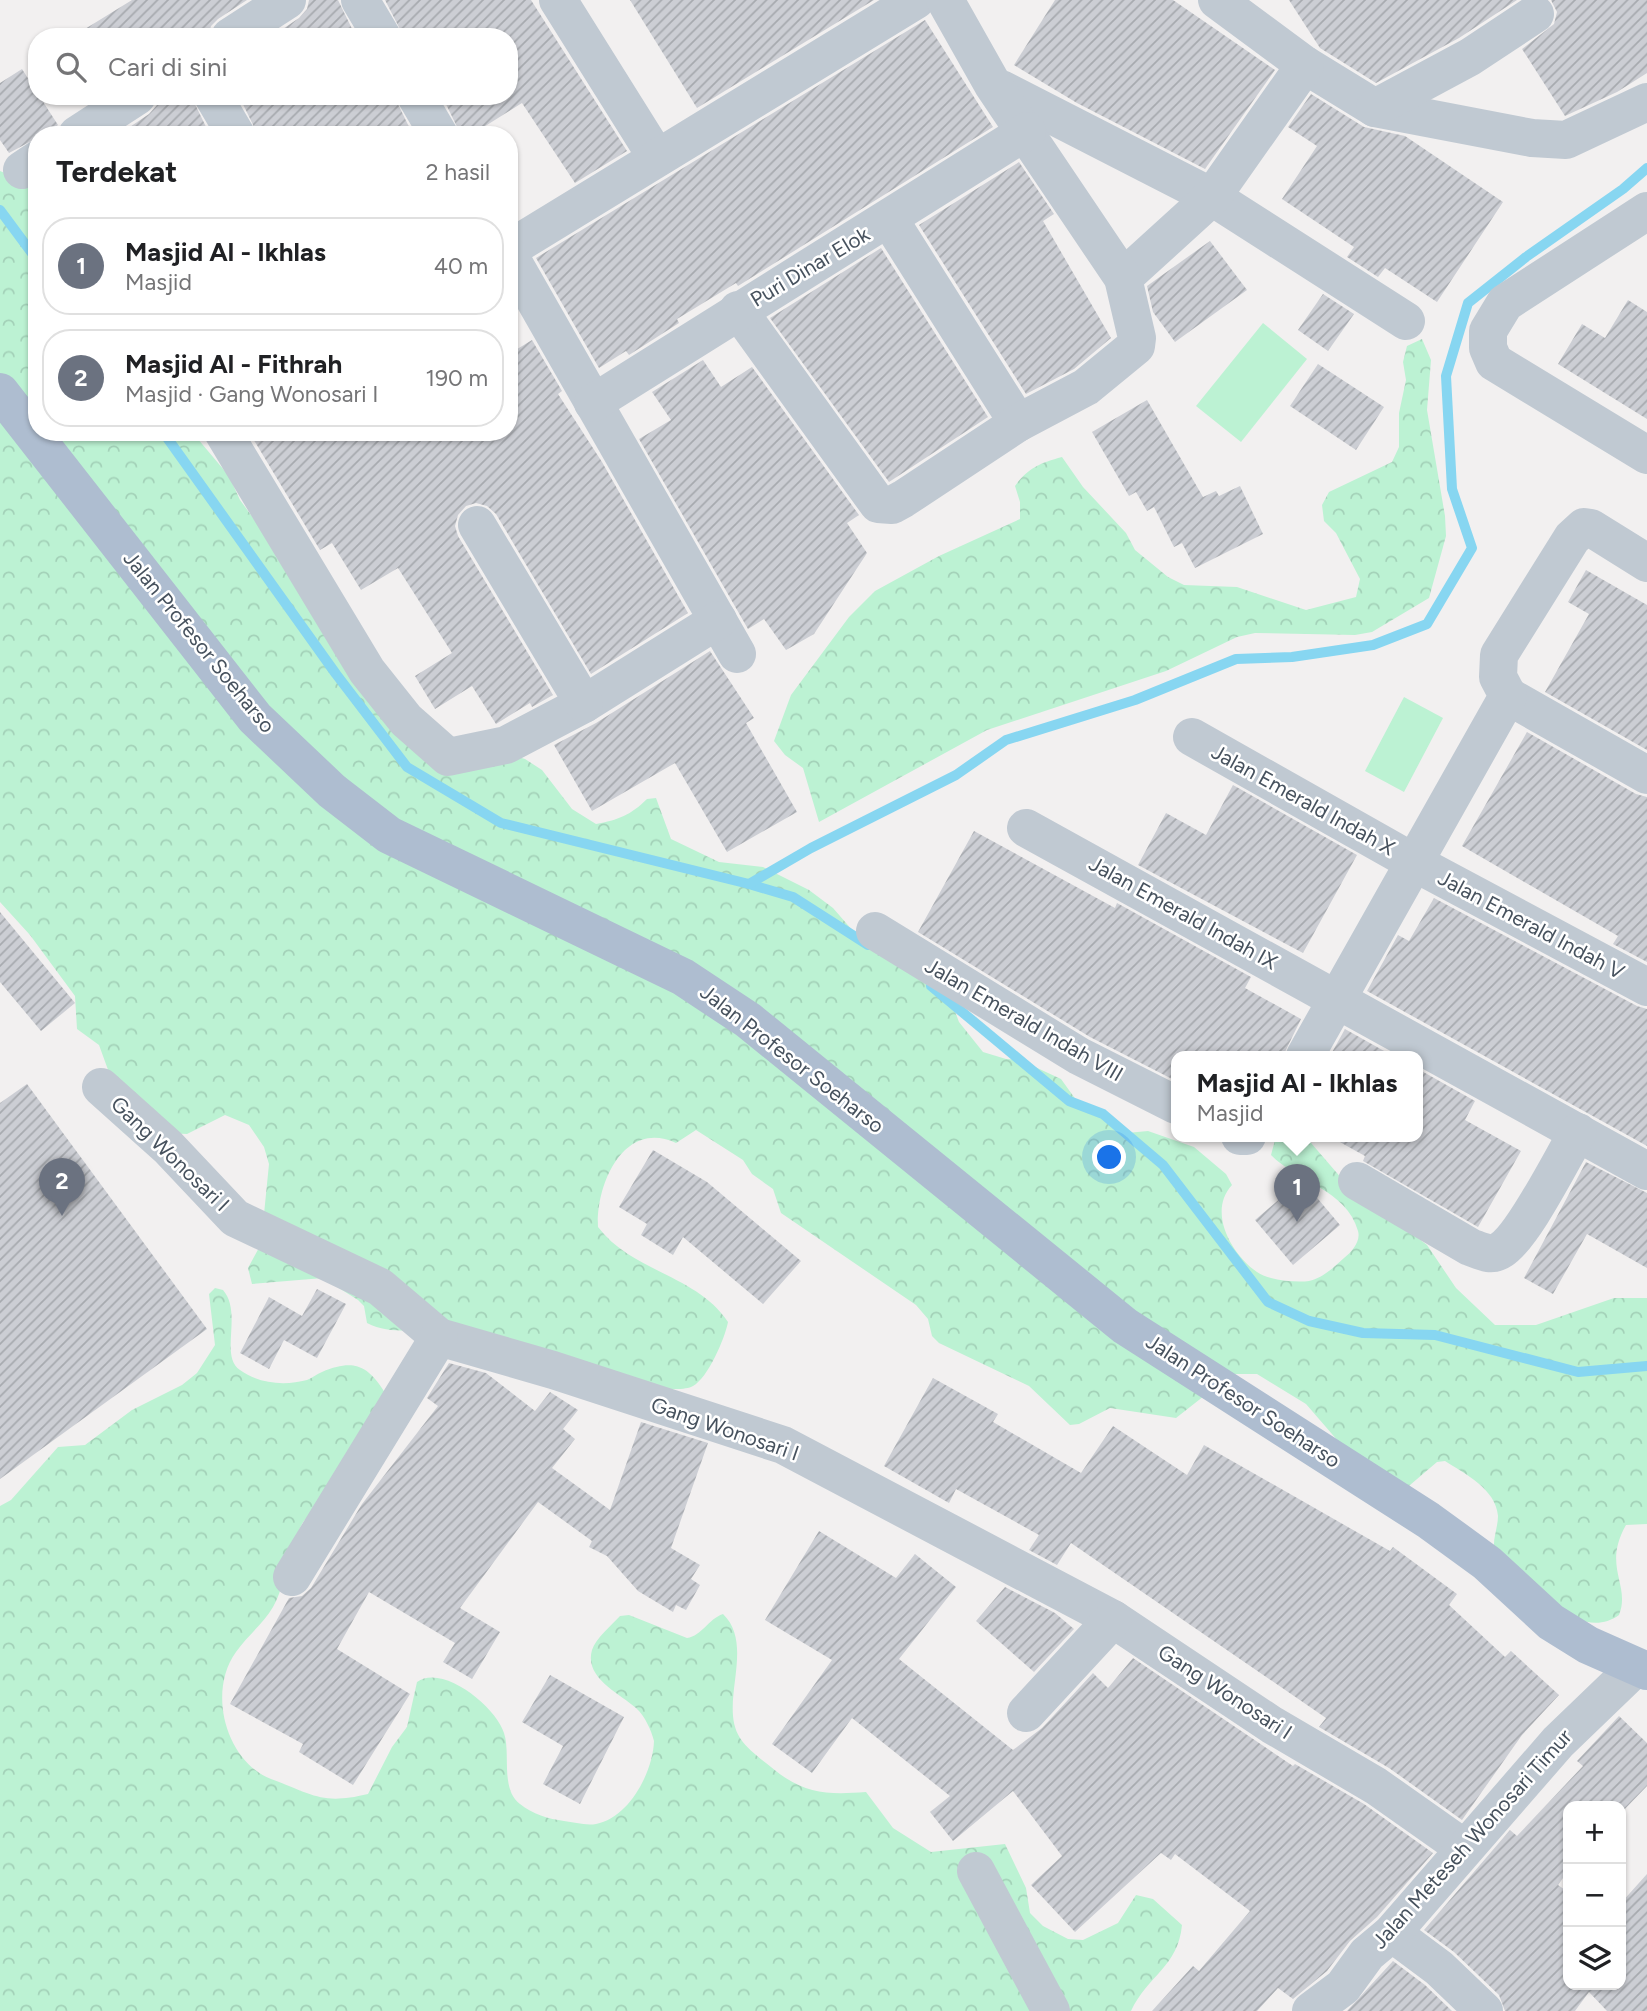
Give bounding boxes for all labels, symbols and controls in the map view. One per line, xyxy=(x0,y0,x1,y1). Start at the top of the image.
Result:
search box xyxy=(28,28,518,105)
icon: search xyxy=(52,48,90,86)
text: Cari di sini xyxy=(108,51,228,83)
text: Terdekat xyxy=(56,153,177,190)
text: 2 hasil xyxy=(426,158,490,186)
street label: Puri Dinar Elok xyxy=(746,221,874,312)
text: Masjid Al - Ikhlas xyxy=(125,236,326,268)
text: 1 xyxy=(76,252,86,280)
text: 40 m xyxy=(434,252,488,280)
text: Masjid xyxy=(125,268,192,296)
text: Masjid Al - Fithrah xyxy=(125,348,342,380)
text: 2 xyxy=(74,364,88,392)
text: 190 m xyxy=(425,364,488,392)
text: Masjid · Gang Wonosari I xyxy=(125,380,378,408)
street label: Jalan Profesor Soeharso xyxy=(118,546,280,738)
street label: Jalan Emerald Indah X xyxy=(1207,739,1399,860)
street label: Jalan Emerald Indah IX xyxy=(1085,850,1282,975)
street label: Jalan Emerald Indah V xyxy=(1434,865,1629,984)
street label: Jalan Emerald Indah VIII xyxy=(921,953,1128,1086)
street label: Jalan Profesor Soeharso xyxy=(695,979,889,1138)
popup xyxy=(1171,1051,1423,1142)
text: Masjid Al - Ikhlas xyxy=(1197,1067,1397,1099)
street label: Gang Wonosari I xyxy=(106,1091,235,1216)
text: Masjid xyxy=(1197,1099,1263,1127)
your location xyxy=(1092,1140,1126,1174)
pin: 2 xyxy=(39,1158,85,1216)
pin: 1 xyxy=(1274,1164,1320,1222)
street label: Jalan Profesor Soeharso xyxy=(1141,1328,1345,1473)
street label: Gang Wonosari I xyxy=(648,1392,802,1466)
street label: Gang Wonosari I xyxy=(1154,1639,1297,1744)
street label: Jalan Meteseh Wonosari Timur xyxy=(1366,1724,1577,1954)
map controls xyxy=(1563,1801,1626,1990)
button: + xyxy=(1563,1801,1626,1864)
button: − xyxy=(1563,1864,1626,1927)
button: layers xyxy=(1563,1927,1626,1990)

